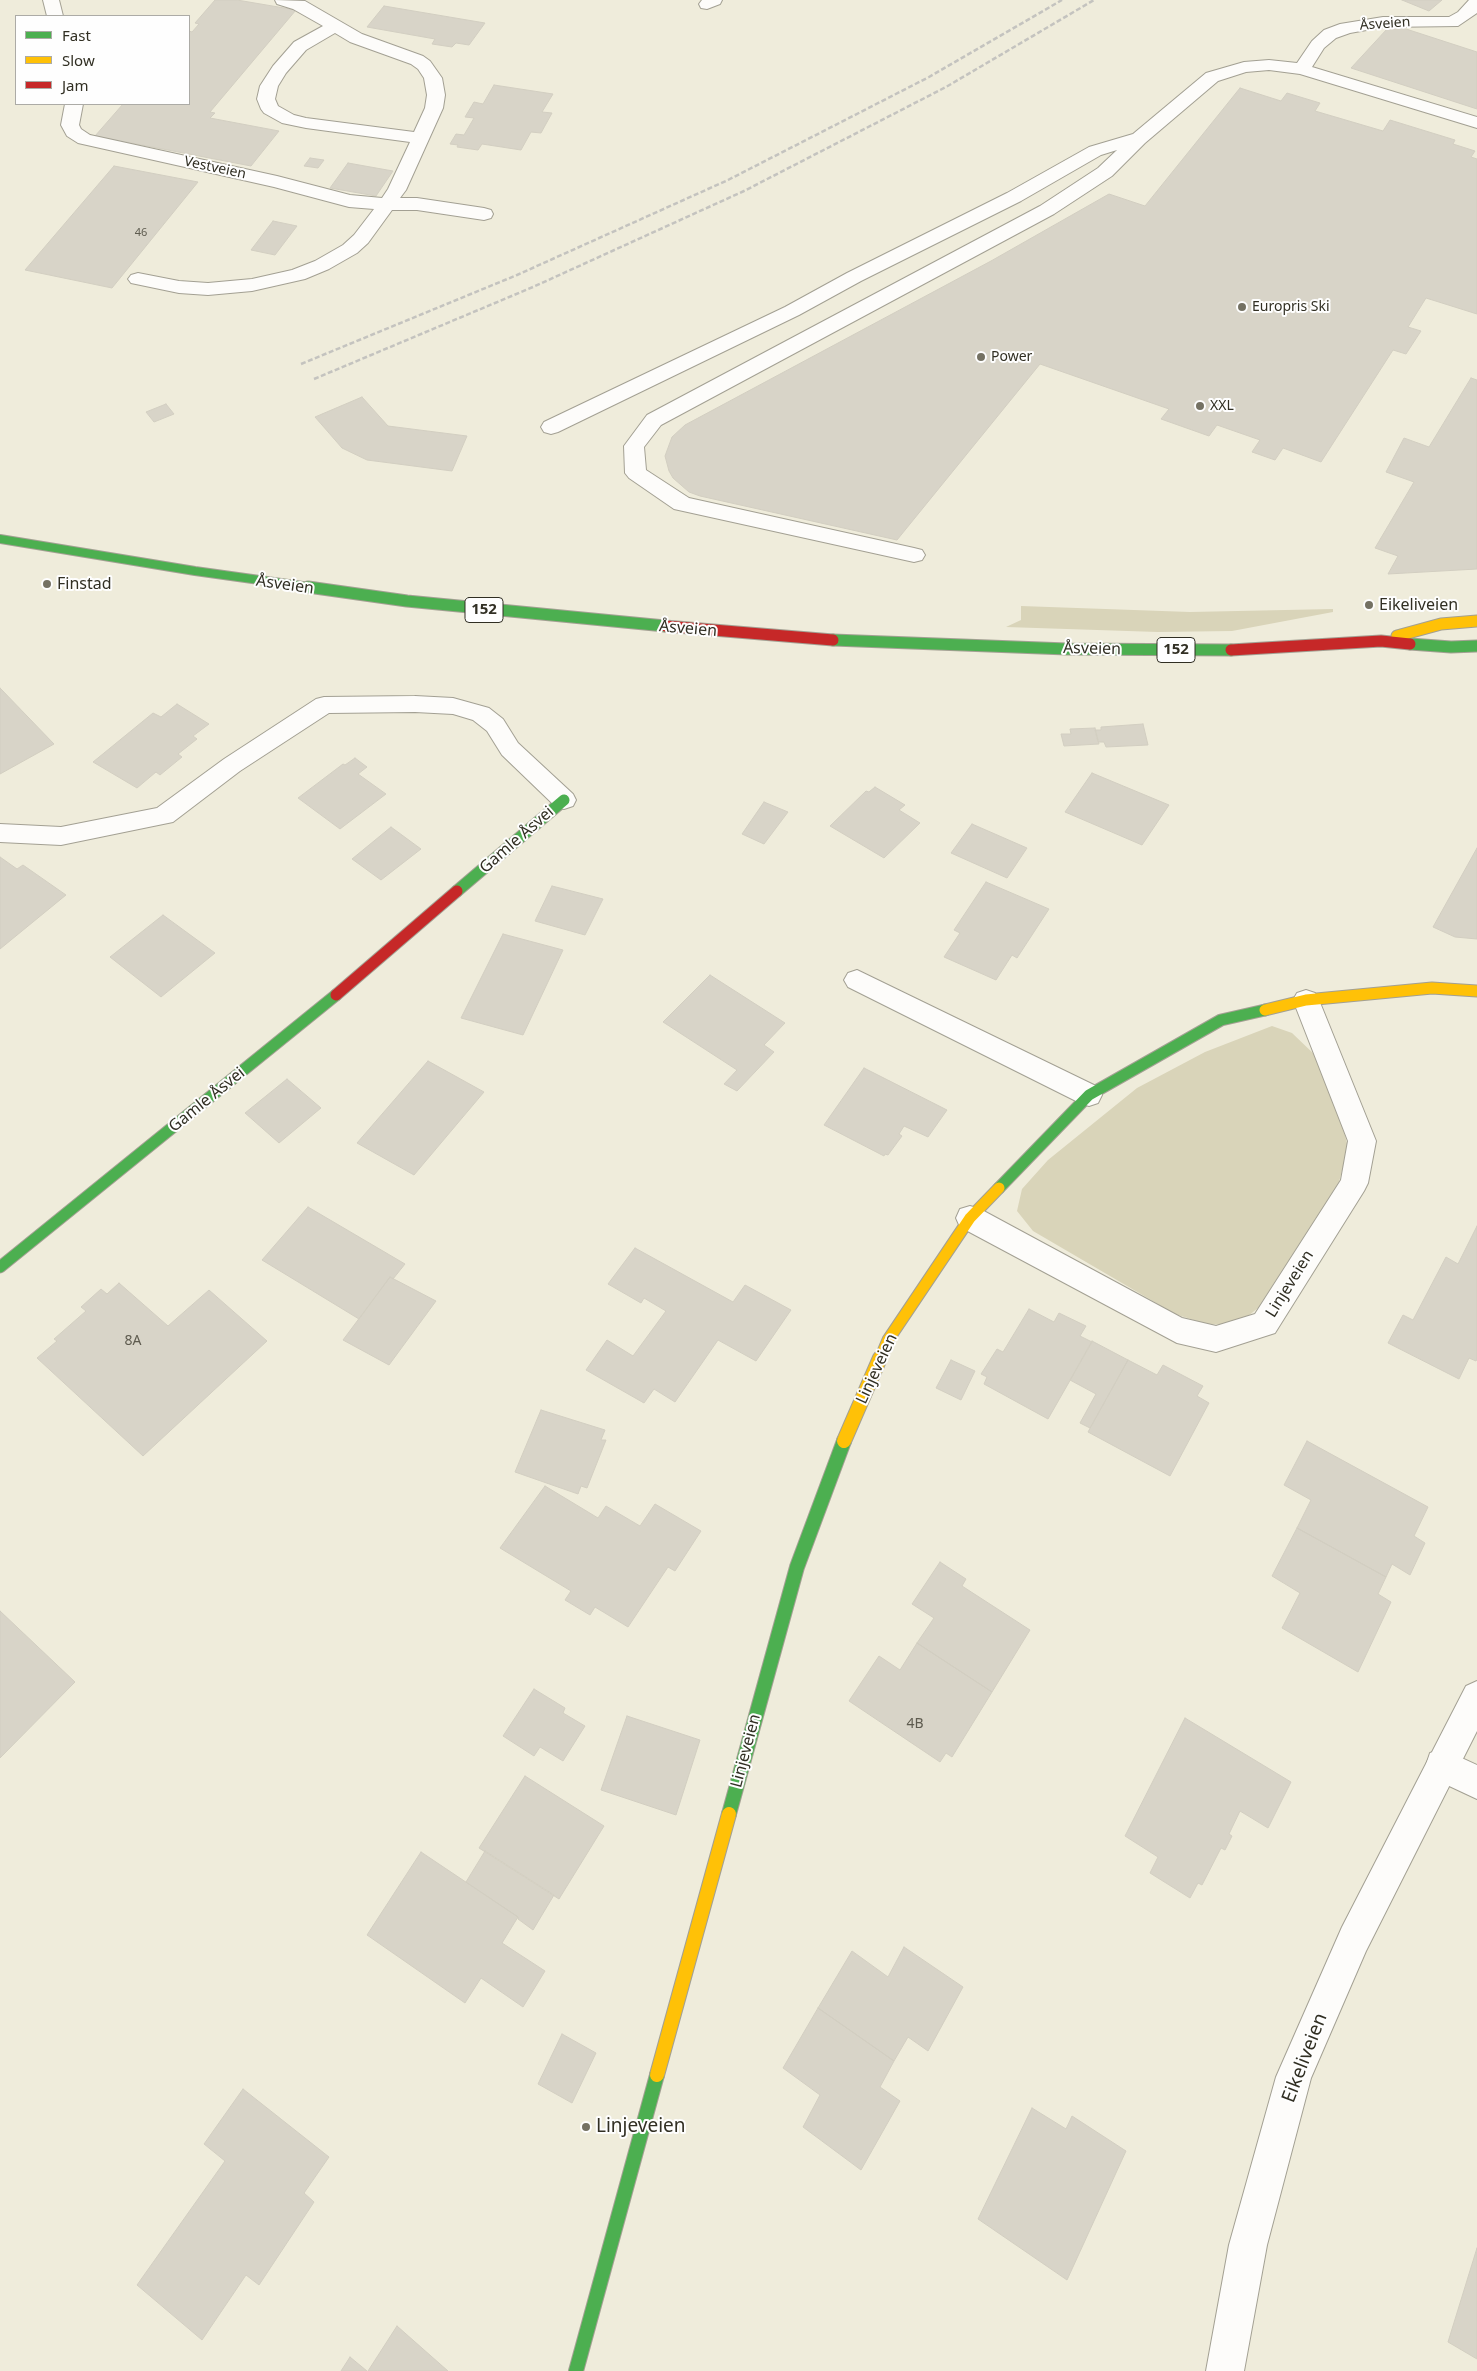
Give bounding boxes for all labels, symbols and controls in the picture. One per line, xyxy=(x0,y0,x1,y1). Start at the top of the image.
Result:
street label: Åsveien xyxy=(1359,14,1411,34)
legend xyxy=(15,15,190,105)
text: Fast xyxy=(62,25,91,45)
text: Slow xyxy=(62,50,95,70)
text: Jam xyxy=(62,75,89,95)
street label: Vestveien xyxy=(182,153,248,183)
house number: 46 xyxy=(135,226,147,240)
place label: Europris Ski xyxy=(1252,299,1330,315)
marker: Europris Ski xyxy=(1236,301,1248,313)
place label: Power xyxy=(991,349,1032,365)
marker: Power xyxy=(975,351,987,363)
place label: XXL xyxy=(1210,398,1234,414)
marker: XXL xyxy=(1194,400,1206,412)
street label: Åsveien xyxy=(255,571,315,599)
place label: Finstad xyxy=(57,574,112,594)
marker: Finstad xyxy=(41,578,53,590)
place label: Eikeliveien xyxy=(1379,595,1458,615)
road number: 152 xyxy=(465,598,503,622)
marker: Eikeliveien xyxy=(1363,599,1375,611)
street label: Åsveien xyxy=(658,617,718,641)
road number: 152 xyxy=(1157,638,1195,662)
street label: Åsveien xyxy=(1063,639,1121,659)
street label: Gamle Åsvei xyxy=(476,803,558,877)
street label: Gamle Åsvei xyxy=(165,1064,249,1136)
street label: Linjeveien xyxy=(1262,1247,1318,1321)
street label: Linjeveien xyxy=(852,1331,902,1407)
house number: 8A xyxy=(125,1333,141,1349)
street label: Linjeveien xyxy=(727,1712,765,1790)
house number: 4B xyxy=(906,1716,924,1732)
street label: Eikeliveien xyxy=(1278,2010,1332,2106)
place label: Linjeveien xyxy=(596,2116,686,2138)
marker: Linjeveien xyxy=(580,2121,592,2133)

